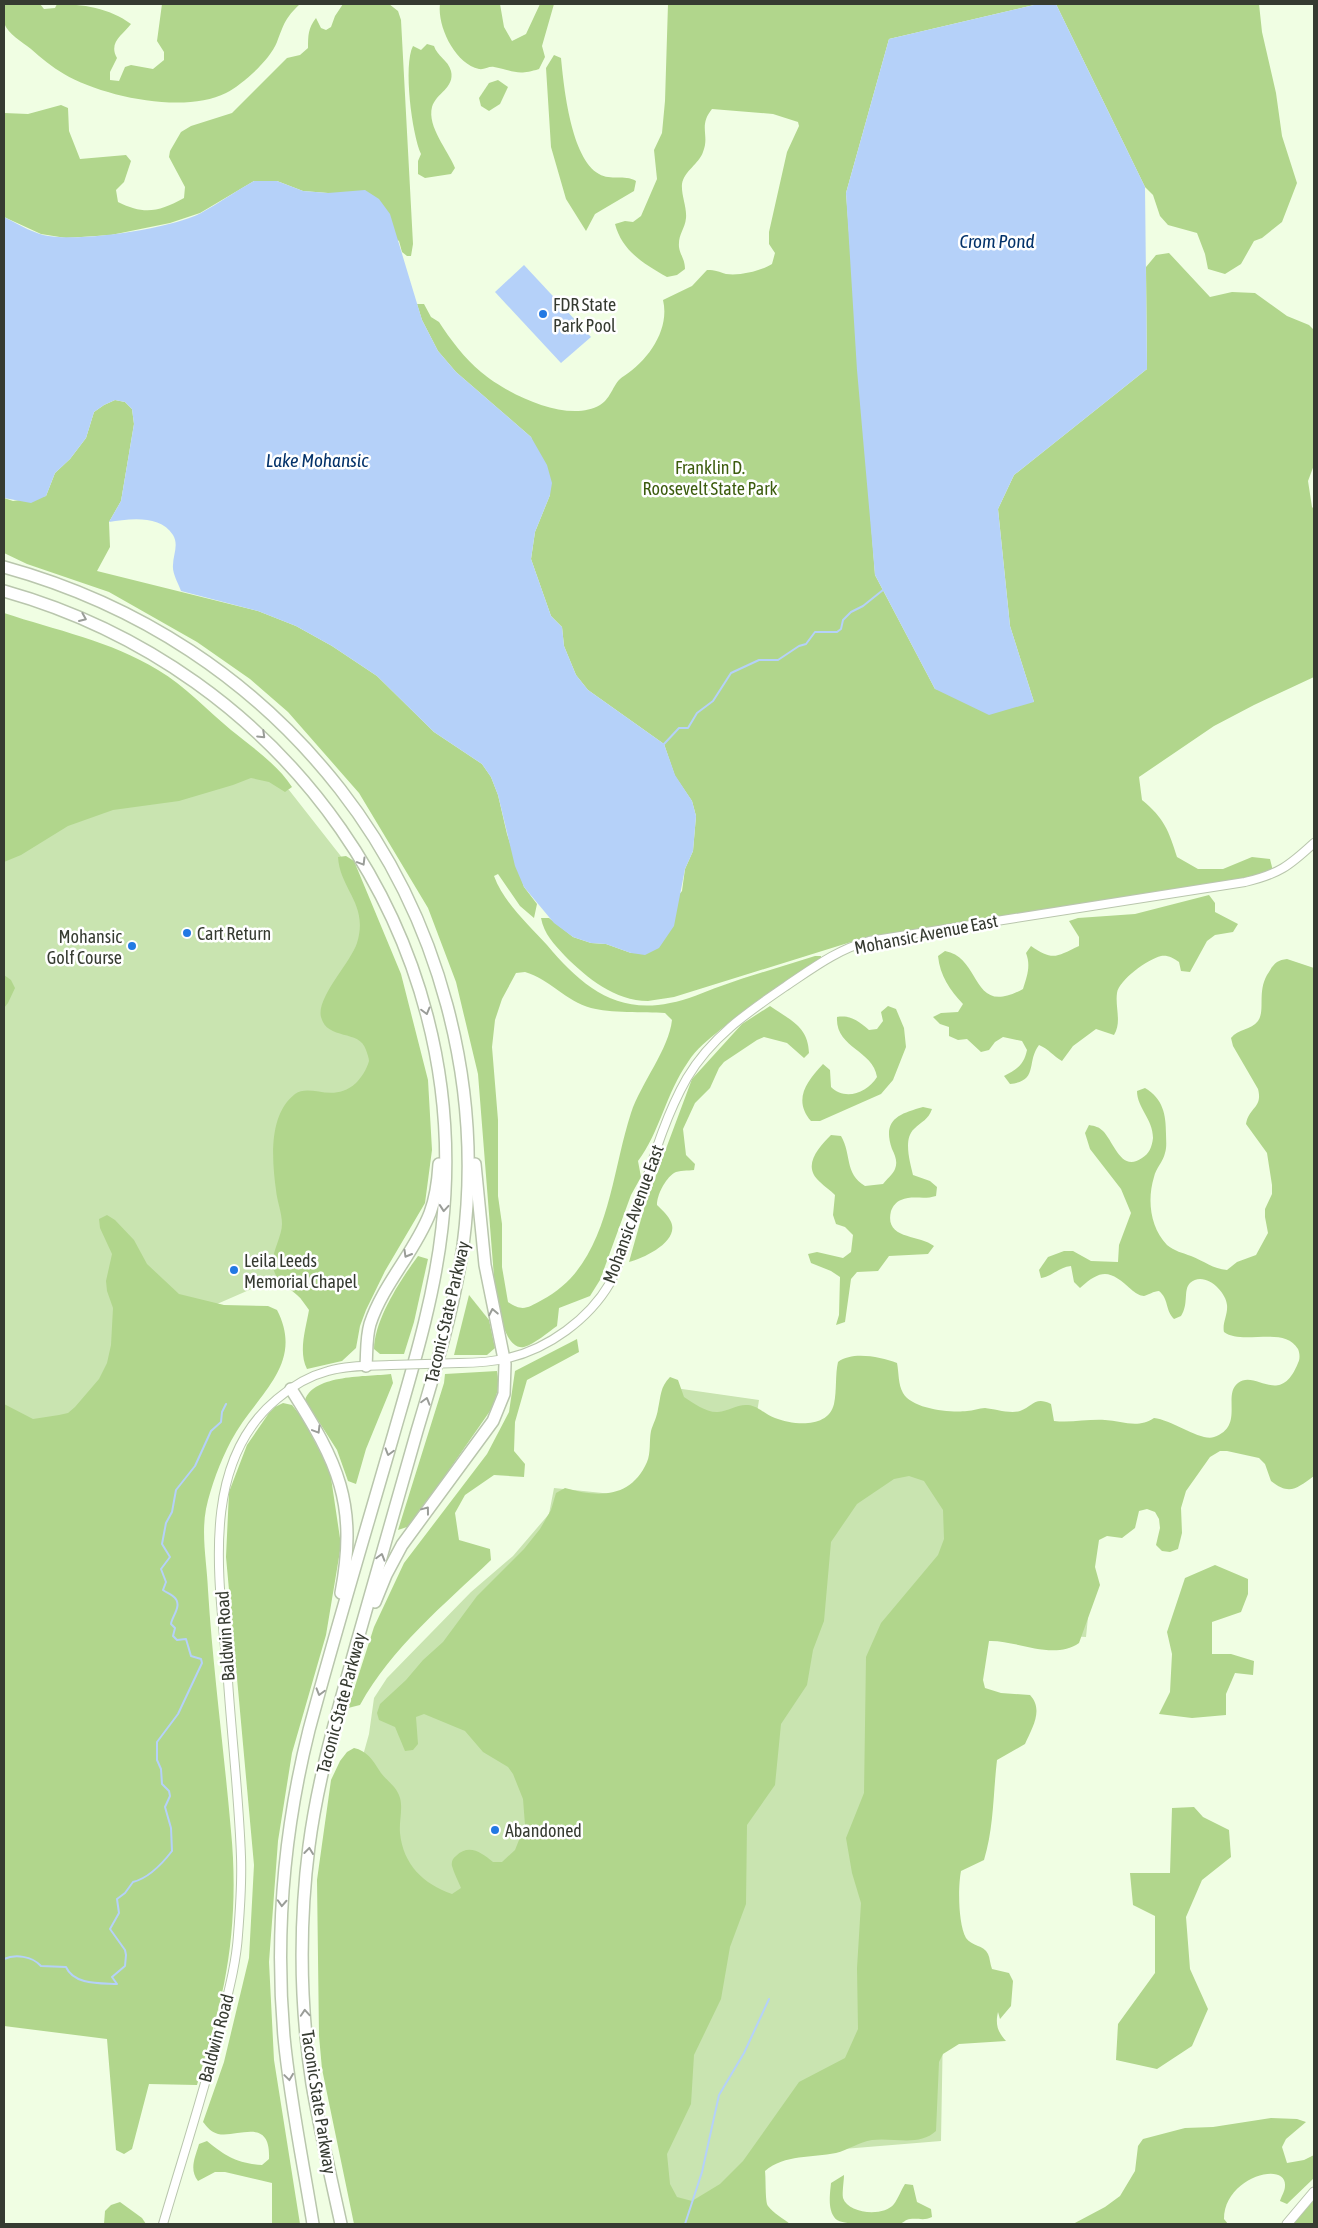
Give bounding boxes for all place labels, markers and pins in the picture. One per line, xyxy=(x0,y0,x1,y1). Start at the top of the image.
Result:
place label: FDR State Park Pool xyxy=(553,294,616,336)
marker: FDR State Park Pool xyxy=(537,308,549,320)
place label: Cart Return xyxy=(197,923,271,944)
place label: Mohansic Golf Course xyxy=(47,926,122,968)
marker: Cart Return xyxy=(181,927,193,939)
marker: Mohansic Golf Course xyxy=(126,940,138,952)
place label: Leila Leeds Memorial Chapel xyxy=(244,1250,358,1292)
marker: Leila Leeds Memorial Chapel xyxy=(228,1264,240,1276)
place label: Abandoned xyxy=(505,1820,582,1841)
marker: Abandoned xyxy=(489,1824,501,1836)

